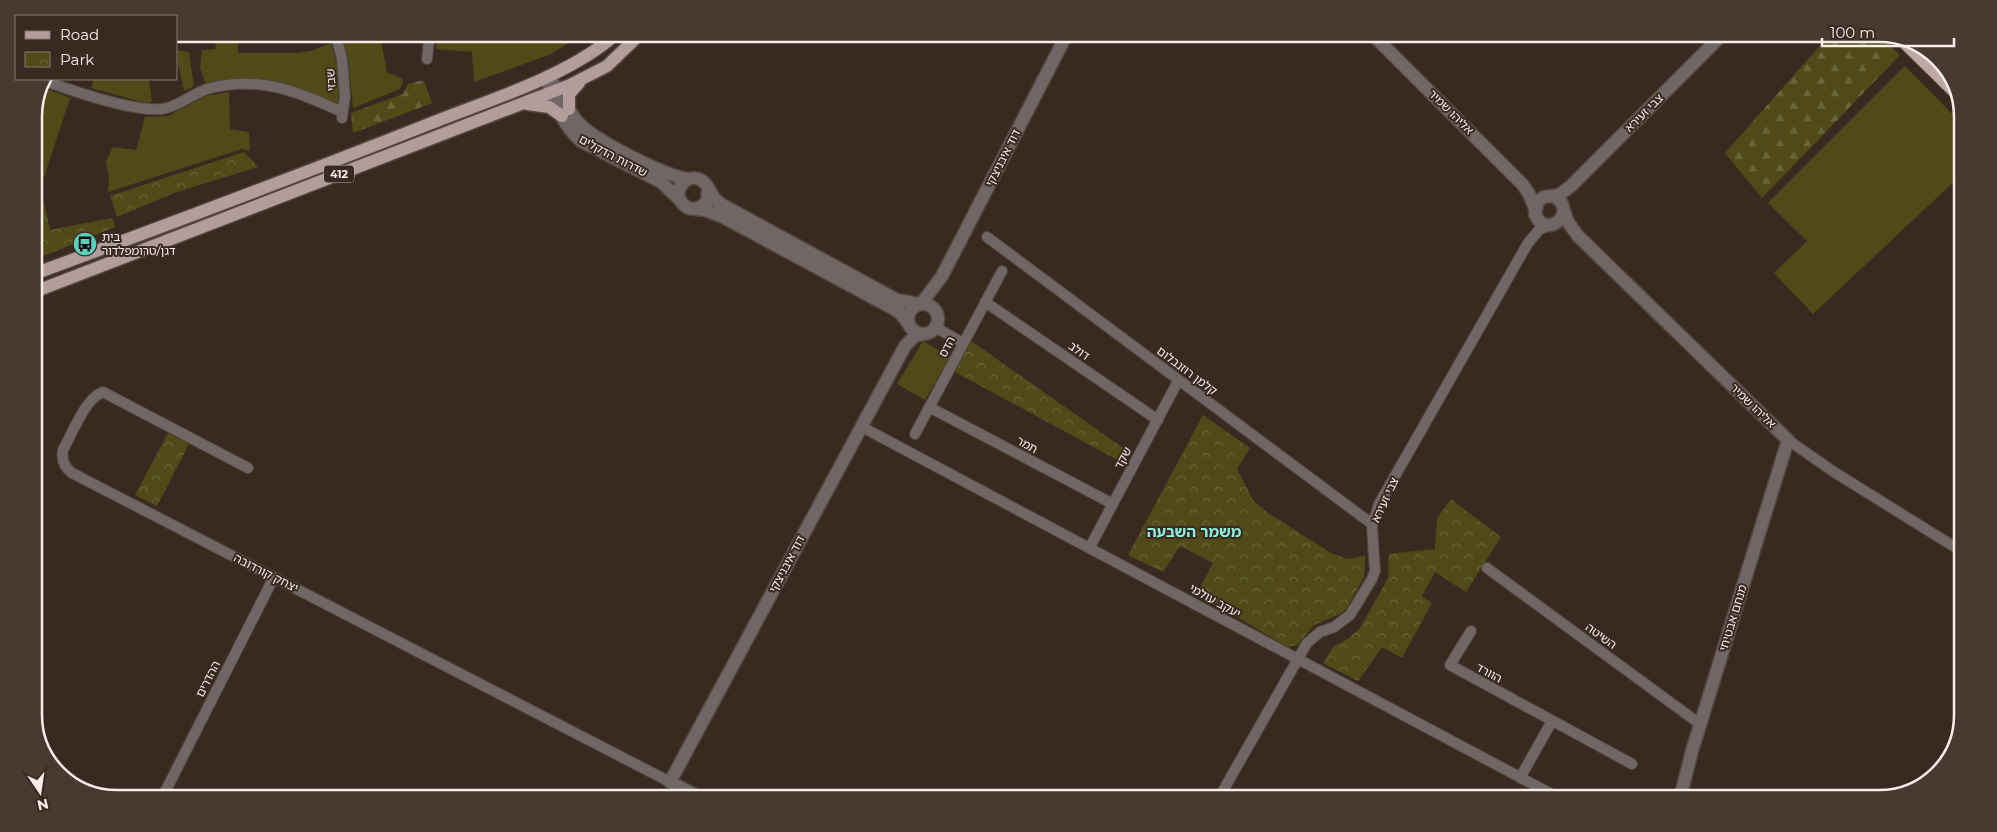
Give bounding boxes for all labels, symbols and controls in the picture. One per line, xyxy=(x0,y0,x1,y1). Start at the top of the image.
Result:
legend xyxy=(15,15,178,80)
scale bar xyxy=(1822,15,1954,47)
text: 100 m xyxy=(1830,23,1875,42)
text: Road xyxy=(60,25,99,44)
text: Park xyxy=(60,50,94,69)
street label: שבזי xyxy=(322,68,339,92)
street label: אליהו שמיר xyxy=(1426,86,1477,138)
street label: צבי זעירא xyxy=(1621,90,1666,135)
street label: דוד איבניצקי xyxy=(982,126,1024,189)
street label: שדרות הדקלים xyxy=(576,131,650,180)
road number: 412 xyxy=(324,165,354,182)
place label: בית דגן/טרומפלדור xyxy=(102,229,176,258)
bus stop icon: בית דגן/טרומפלדור xyxy=(72,231,98,257)
street label: הדס xyxy=(935,334,958,360)
street label: דולב xyxy=(1066,338,1093,364)
street label: קלמן רוזנבלום xyxy=(1154,343,1221,399)
street label: אליהו שמיר xyxy=(1727,380,1780,431)
street label: תמר xyxy=(1014,433,1040,456)
street label: שקד xyxy=(1111,444,1135,471)
street label: צבי זעירא xyxy=(1368,475,1402,525)
district label: משמר השבעה xyxy=(1147,522,1242,541)
street label: דוד איבניצקי xyxy=(765,532,808,595)
street label: יצחק קורדובה xyxy=(231,550,301,595)
street label: יעקב עולמי xyxy=(1187,580,1244,621)
street label: מנחם אבטיחי xyxy=(1715,583,1750,653)
street label: השיטה xyxy=(1583,619,1620,652)
street label: ההדרים xyxy=(192,658,223,699)
street label: הוורד xyxy=(1474,660,1505,686)
north arrow xyxy=(15,767,65,817)
text: N xyxy=(35,795,50,815)

